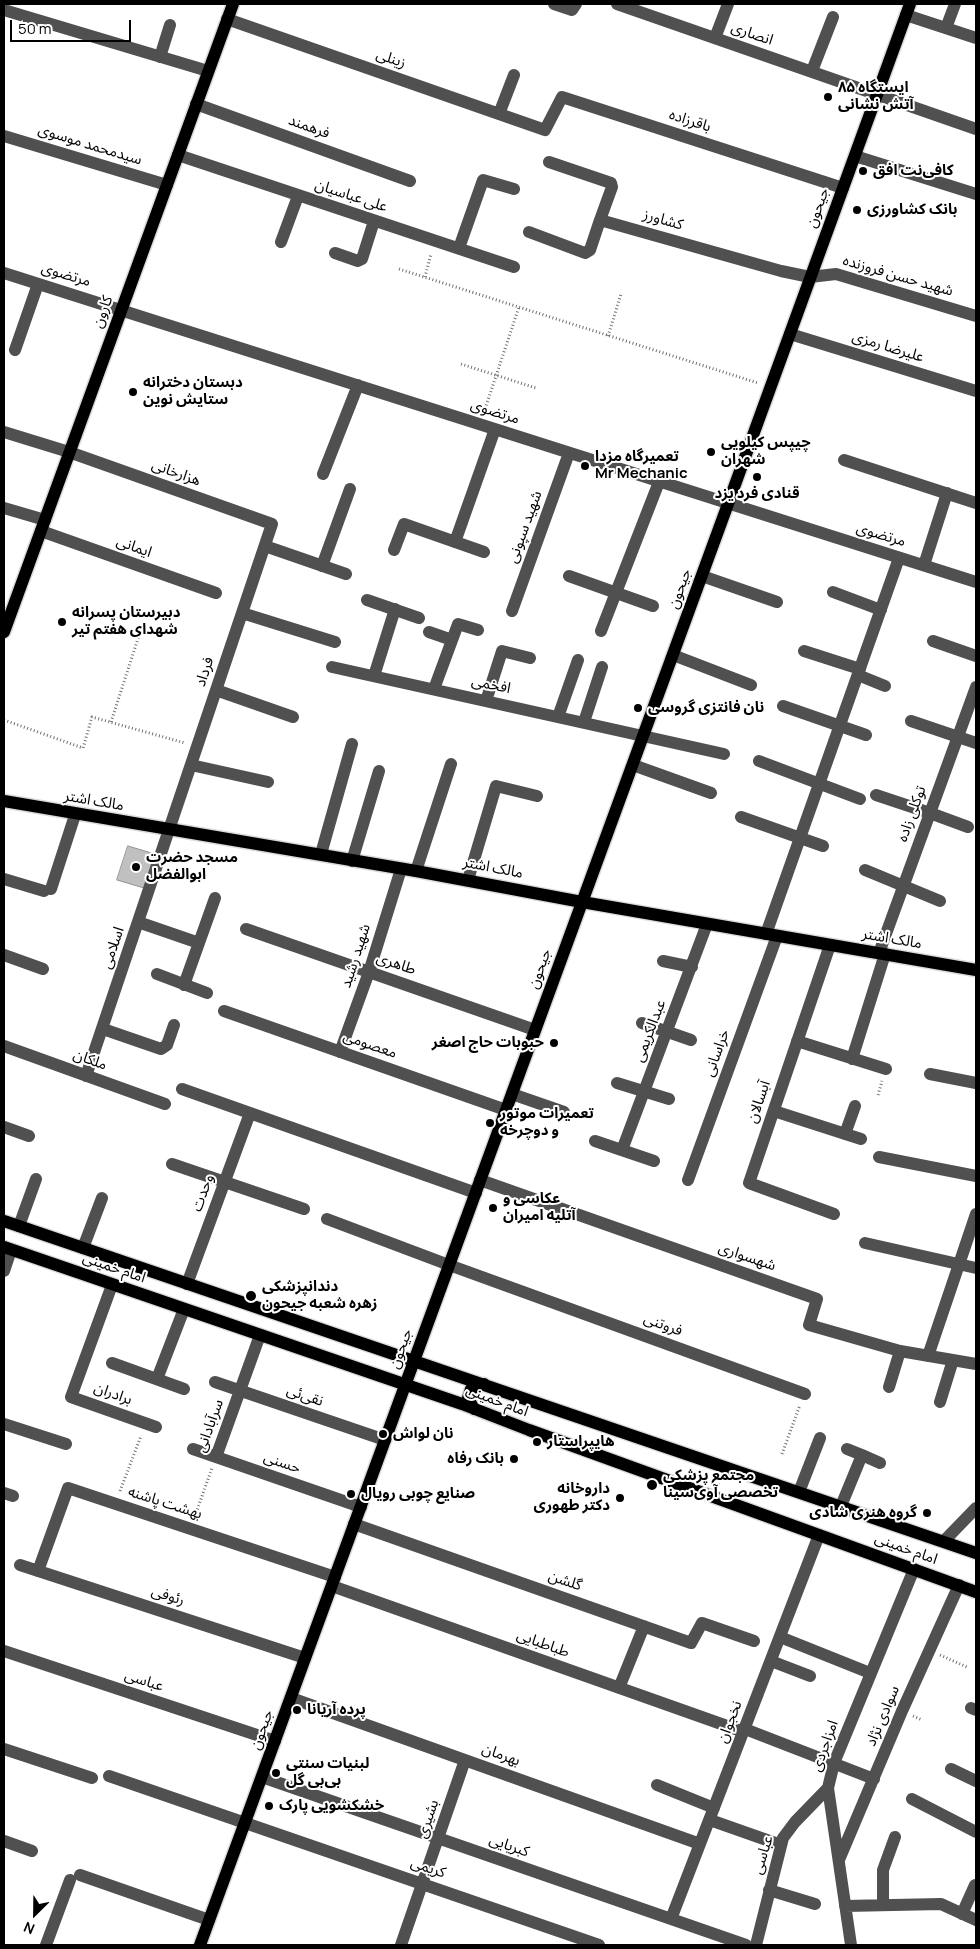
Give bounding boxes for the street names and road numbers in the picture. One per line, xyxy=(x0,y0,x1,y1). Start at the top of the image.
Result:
street label: انصاری xyxy=(729,18,775,50)
street label: زینلی xyxy=(374,46,408,72)
street label: باقرزاده xyxy=(667,106,713,136)
street label: فرهمند xyxy=(286,111,332,143)
street label: سیدمحمد موسوی xyxy=(36,121,144,169)
street label: علی عباسیان xyxy=(312,176,390,216)
street label: جیحون xyxy=(802,185,834,231)
street label: کشاورز xyxy=(641,206,685,234)
street label: شهید حسن فروزنده xyxy=(841,252,955,300)
street label: مرتضوی xyxy=(39,259,93,291)
street label: کارون xyxy=(89,293,117,331)
street label: علیرضا رمزی xyxy=(850,328,926,366)
street label: مرتضوی xyxy=(468,396,522,428)
street label: هزارخانی xyxy=(149,456,203,490)
street label: شهید سپونی xyxy=(504,488,546,566)
street label: مرتضوی xyxy=(854,519,908,551)
street label: ایمانی xyxy=(114,532,154,562)
street label: جیحون xyxy=(664,566,696,612)
street label: فرداد xyxy=(192,655,218,689)
street label: افخمی xyxy=(470,672,512,698)
street label: توکلی زاده xyxy=(894,784,930,844)
street label: مالک اشتر xyxy=(63,787,125,815)
street label: مالک اشتر xyxy=(462,853,524,883)
street label: شهید رشید xyxy=(337,922,375,990)
street label: اسلامی xyxy=(97,925,129,971)
street label: مالک اشتر xyxy=(861,925,923,953)
street label: جیحون xyxy=(524,946,556,992)
street label: طاهری xyxy=(374,949,418,979)
street label: عبدالکریمی xyxy=(630,997,670,1065)
street label: معصومی xyxy=(341,1027,399,1063)
street label: خراسانی xyxy=(700,1027,734,1079)
street label: ملکان xyxy=(71,1046,109,1074)
street label: آبسالان xyxy=(743,1078,775,1126)
street label: وحدت xyxy=(188,1172,218,1214)
street label: شهسواری xyxy=(716,1239,778,1275)
street label: امام خمینی xyxy=(80,1249,148,1287)
street label: فروتنی xyxy=(641,1310,685,1340)
street label: جیحون xyxy=(385,1326,417,1372)
street label: برادران xyxy=(91,1379,135,1409)
street label: نقی‌ئی xyxy=(284,1381,326,1411)
street label: امام خمینی xyxy=(463,1381,531,1421)
street label: سرآبادانی xyxy=(192,1397,228,1455)
street label: حسنی xyxy=(261,1448,303,1478)
street label: بهشت پاشنه xyxy=(126,1483,204,1523)
street label: امام خمینی xyxy=(872,1529,940,1569)
street label: گلشن xyxy=(546,1567,584,1595)
street label: رئوفی xyxy=(149,1582,187,1610)
street label: طباطبایی xyxy=(514,1626,572,1662)
street label: عباسی xyxy=(122,1666,166,1696)
street label: سوادی نژاد xyxy=(862,1683,904,1749)
street label: نخجوان xyxy=(714,1698,746,1746)
street label: جیحون xyxy=(246,1707,278,1753)
street label: امزاجردی xyxy=(807,1718,843,1774)
street label: بهرمان xyxy=(479,1740,523,1770)
street label: بشیری xyxy=(413,1797,443,1841)
street label: کبریایی xyxy=(487,1831,531,1861)
street label: عباسی xyxy=(749,1833,777,1877)
street label: کریمی xyxy=(408,1854,448,1882)

